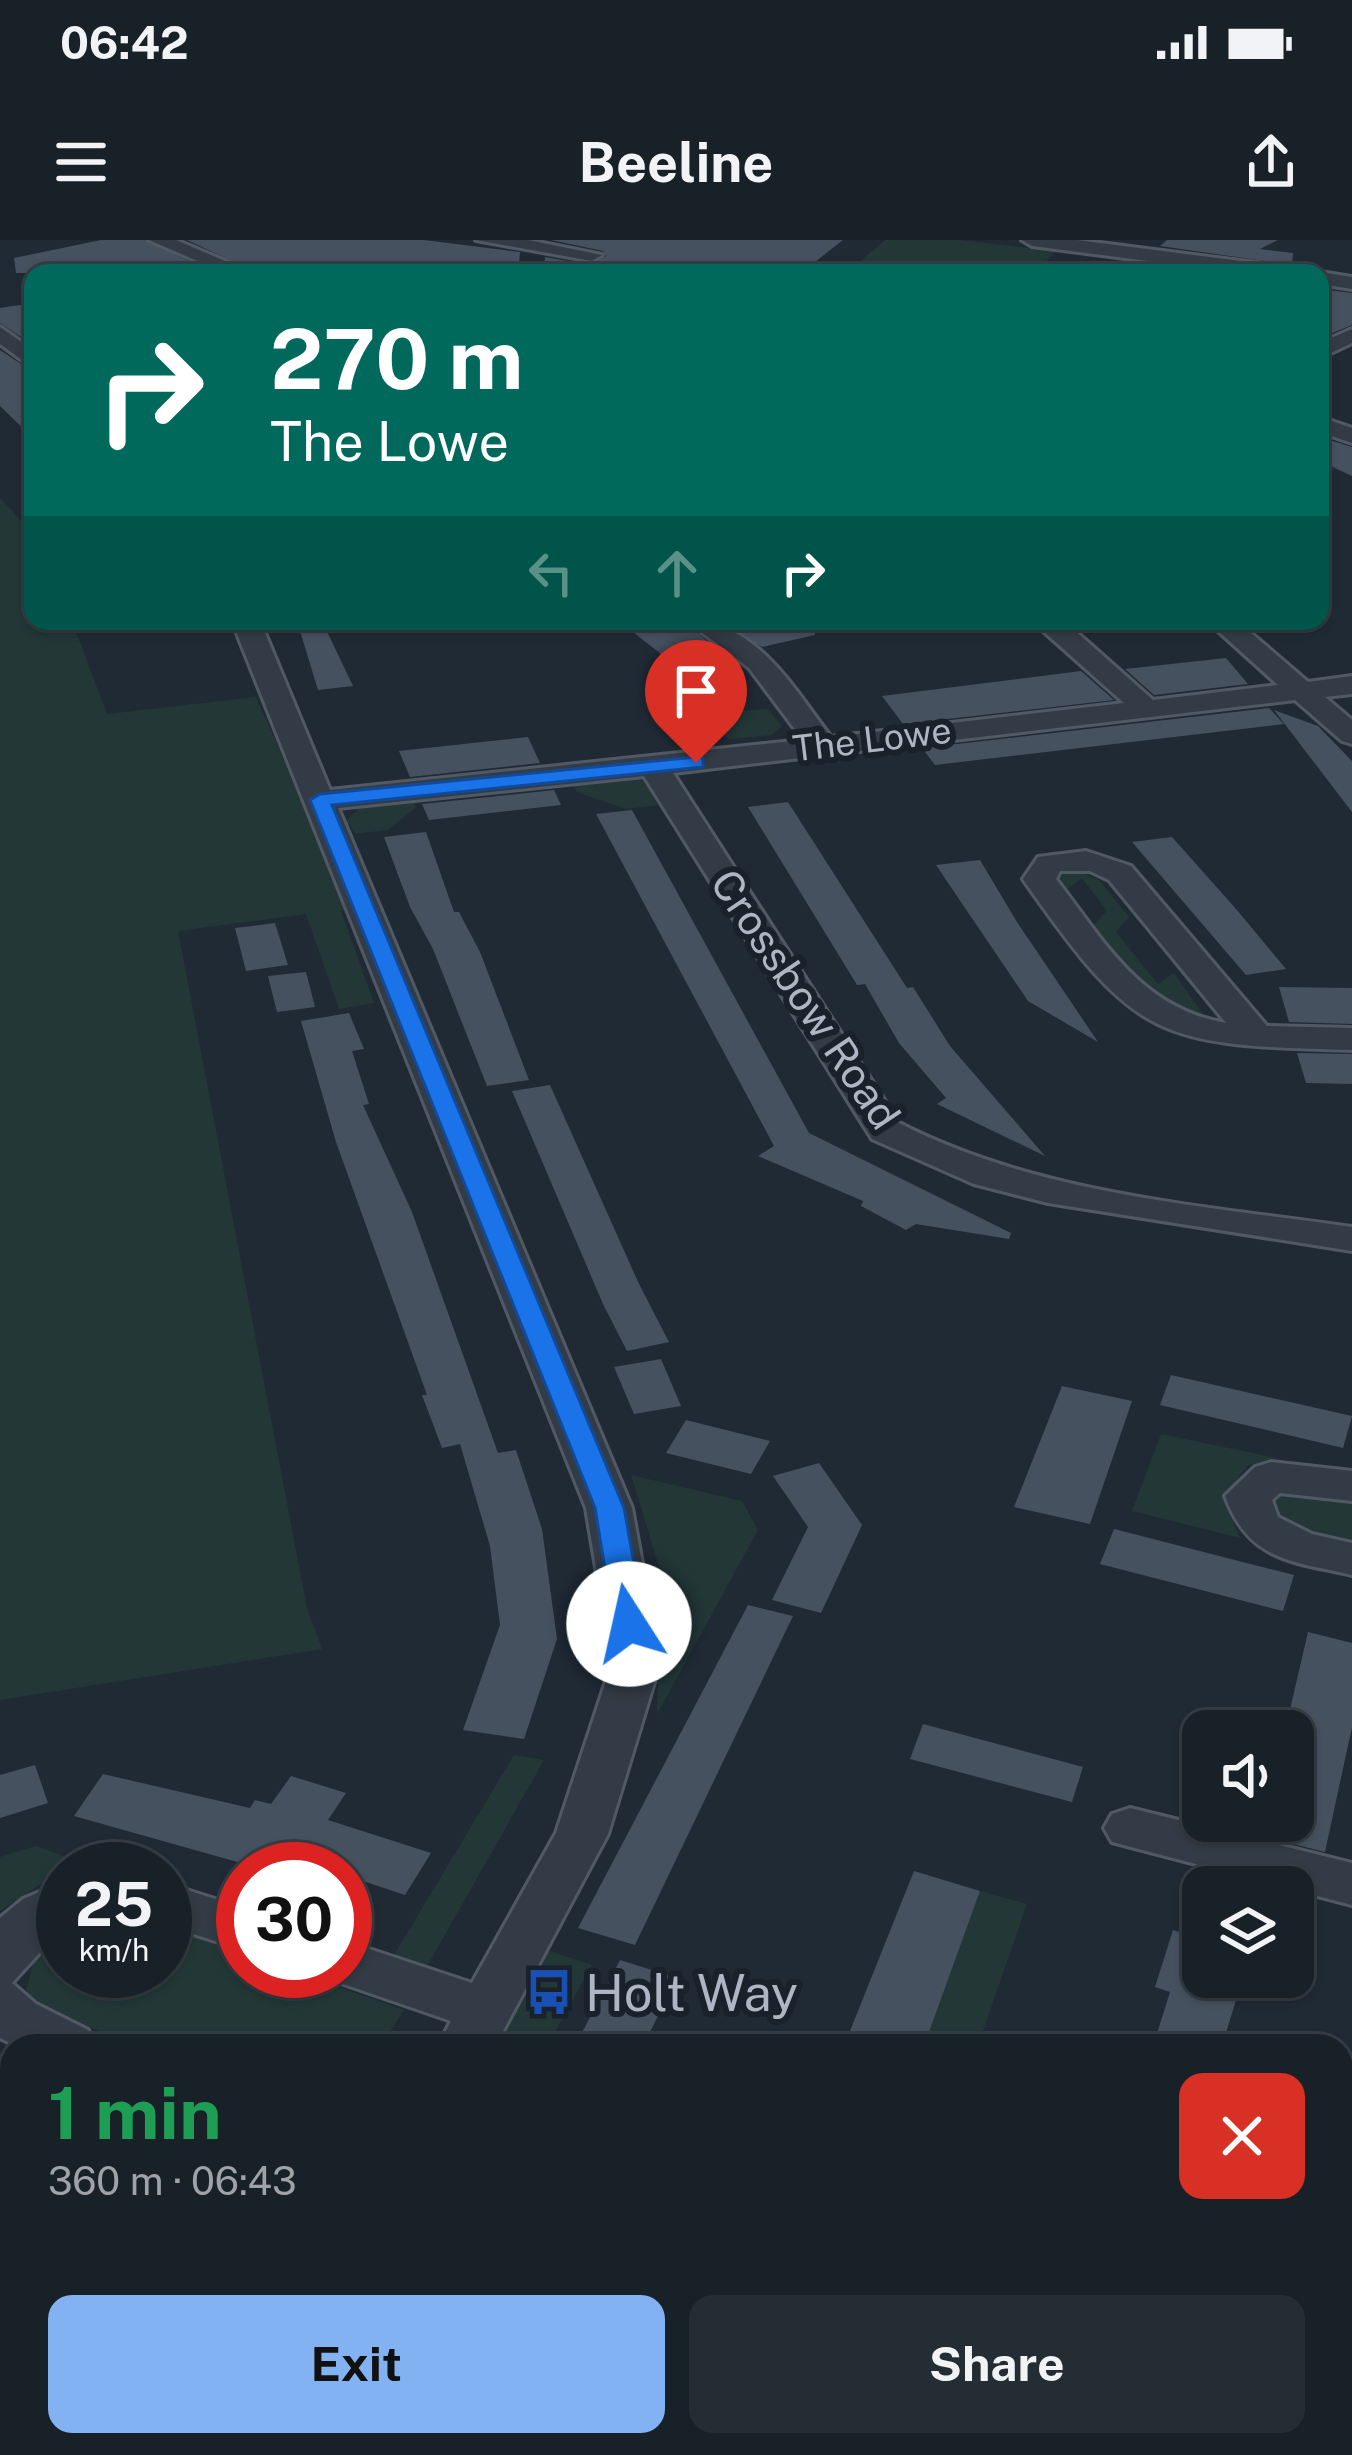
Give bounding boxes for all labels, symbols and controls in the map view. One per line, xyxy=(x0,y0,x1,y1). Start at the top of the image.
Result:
text: 06:42 xyxy=(60,16,189,69)
icon: menu xyxy=(48,129,114,195)
icon: share xyxy=(1238,129,1304,195)
text: Beeline xyxy=(579,131,773,194)
text: 270 m xyxy=(270,309,523,408)
icon: right xyxy=(72,312,228,468)
text: The Lowe xyxy=(270,410,509,473)
icon: left xyxy=(518,540,584,606)
icon: ahead xyxy=(644,540,710,606)
icon: right xyxy=(770,540,836,606)
pin xyxy=(645,640,747,763)
icon: arrive xyxy=(663,658,729,724)
street label: The Lowe xyxy=(790,708,954,770)
street label: Crossbow Road xyxy=(701,860,911,1138)
position arrow xyxy=(566,1561,692,1687)
map controls xyxy=(1182,1710,1314,1998)
button: sound xyxy=(1182,1710,1314,1842)
speed limit sign: 30 xyxy=(216,1842,372,1998)
button: layers xyxy=(1182,1866,1314,1998)
text: 25 xyxy=(75,1869,153,1940)
text: km/h xyxy=(79,1932,149,1968)
place label: Holt Way xyxy=(585,1963,798,2022)
bus stop icon: Holt Way xyxy=(524,1967,574,2017)
text: 1 min xyxy=(48,2071,222,2155)
button: close xyxy=(1179,2073,1305,2199)
text: 360 m · 06:43 xyxy=(48,2158,297,2204)
button: Exit xyxy=(48,2295,665,2433)
button: Share xyxy=(689,2295,1305,2433)

